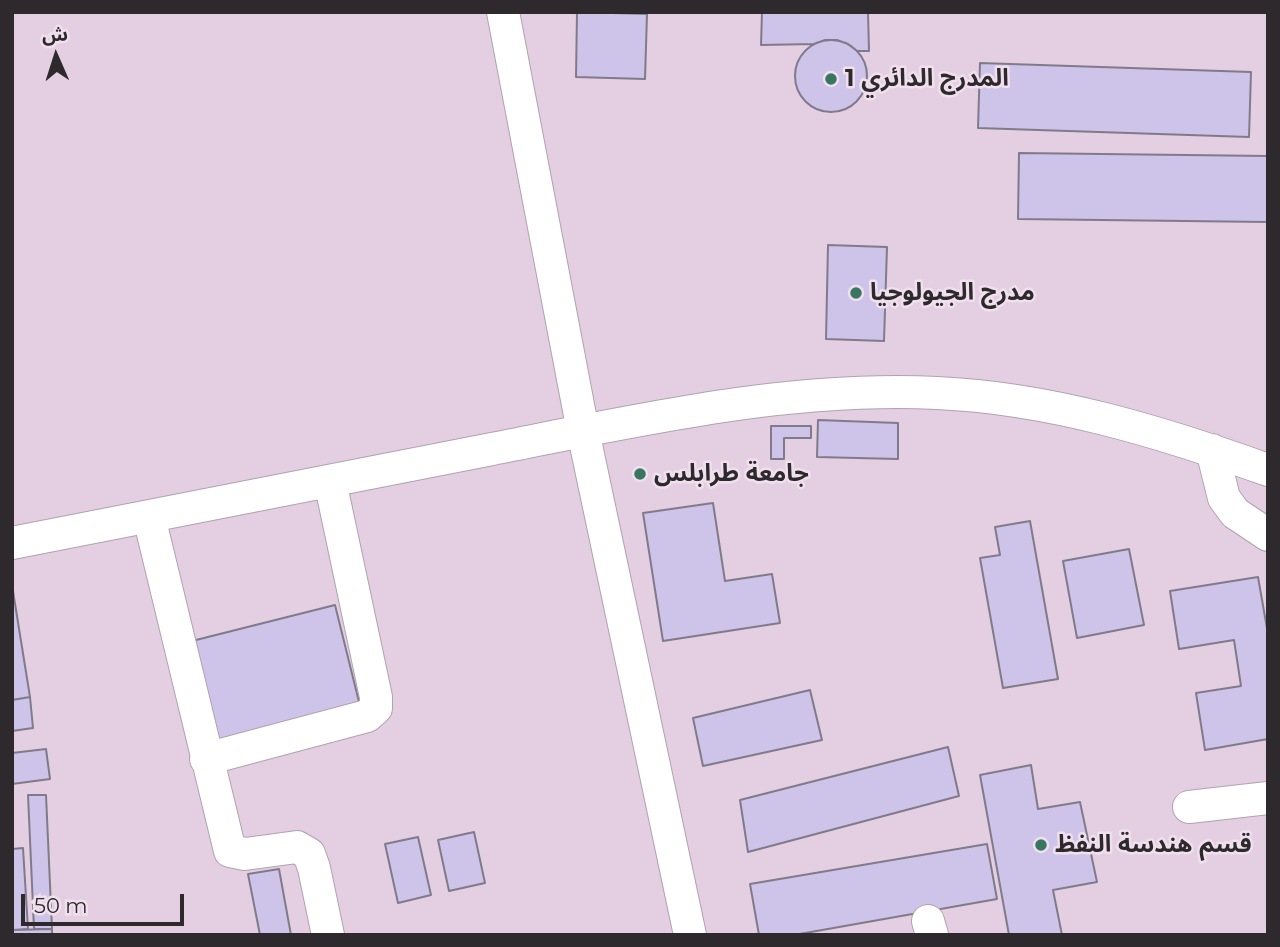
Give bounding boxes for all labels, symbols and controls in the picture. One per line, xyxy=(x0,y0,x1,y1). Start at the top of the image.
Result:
north arrow xyxy=(21,21,91,91)
text: ش xyxy=(41,22,68,47)
place label: المدرج الدائري 1 xyxy=(845,65,1009,93)
marker: المدرج الدائري 1 xyxy=(823,71,839,87)
place label: مدرج الجيولوجيا xyxy=(870,279,1035,307)
marker: مدرج الجيولوجيا xyxy=(848,285,864,301)
place label: جامعة طرابلس xyxy=(654,460,809,488)
marker: جامعة طرابلس xyxy=(632,466,648,482)
place label: قسم هندسة النفظ xyxy=(1055,831,1252,859)
marker: قسم هندسة النفظ xyxy=(1033,837,1049,853)
scale bar xyxy=(24,880,187,924)
text: 50 m xyxy=(34,893,88,918)

